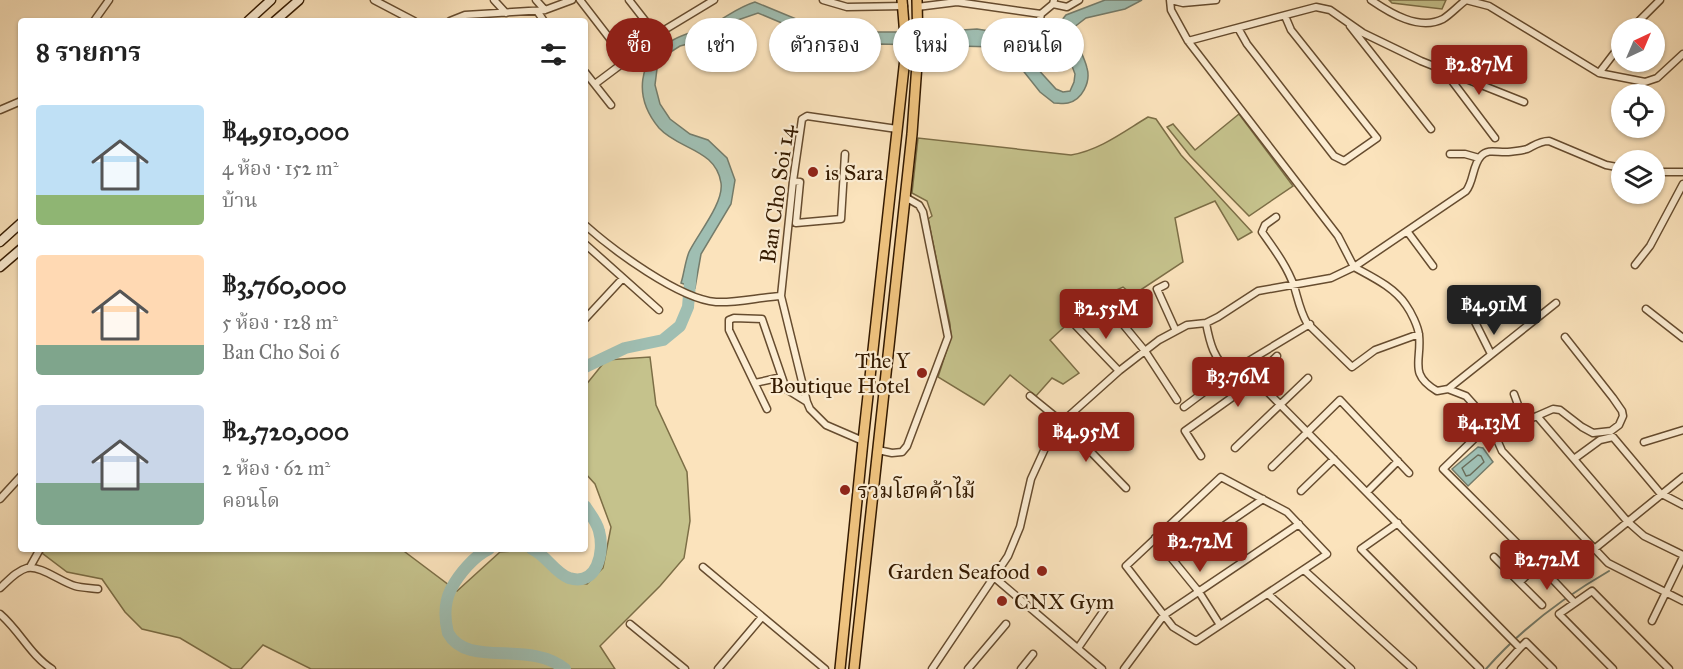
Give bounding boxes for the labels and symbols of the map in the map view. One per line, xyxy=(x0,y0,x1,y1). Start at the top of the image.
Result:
north arrow xyxy=(1611,18,1665,72)
pin: ฿2.87M xyxy=(1430,45,1528,96)
street label: Ban Cho Soi 14 xyxy=(754,122,800,265)
place label: is Sara xyxy=(825,159,884,186)
marker: is Sara xyxy=(806,165,820,179)
pin: ฿4.91M xyxy=(1445,285,1543,336)
pin: ฿2.55M xyxy=(1057,289,1155,340)
place label: The Y Boutique Hotel xyxy=(770,347,911,399)
pin: ฿3.76M xyxy=(1189,357,1287,408)
marker: The Y Boutique Hotel xyxy=(915,366,929,380)
pin: ฿4.13M xyxy=(1440,403,1538,454)
pin: ฿4.95M xyxy=(1037,412,1135,463)
place label: รวมโฮคค้าไม้ xyxy=(857,476,975,504)
marker: รวมโฮคค้าไม้ xyxy=(838,483,852,497)
pin: ฿2.72M xyxy=(1151,522,1249,573)
pin: ฿2.72M xyxy=(1498,540,1596,591)
place label: Garden Seafood xyxy=(888,558,1030,585)
marker: Garden Seafood xyxy=(1035,564,1049,578)
place label: CNX Gym xyxy=(1014,588,1115,615)
marker: CNX Gym xyxy=(995,594,1009,608)

